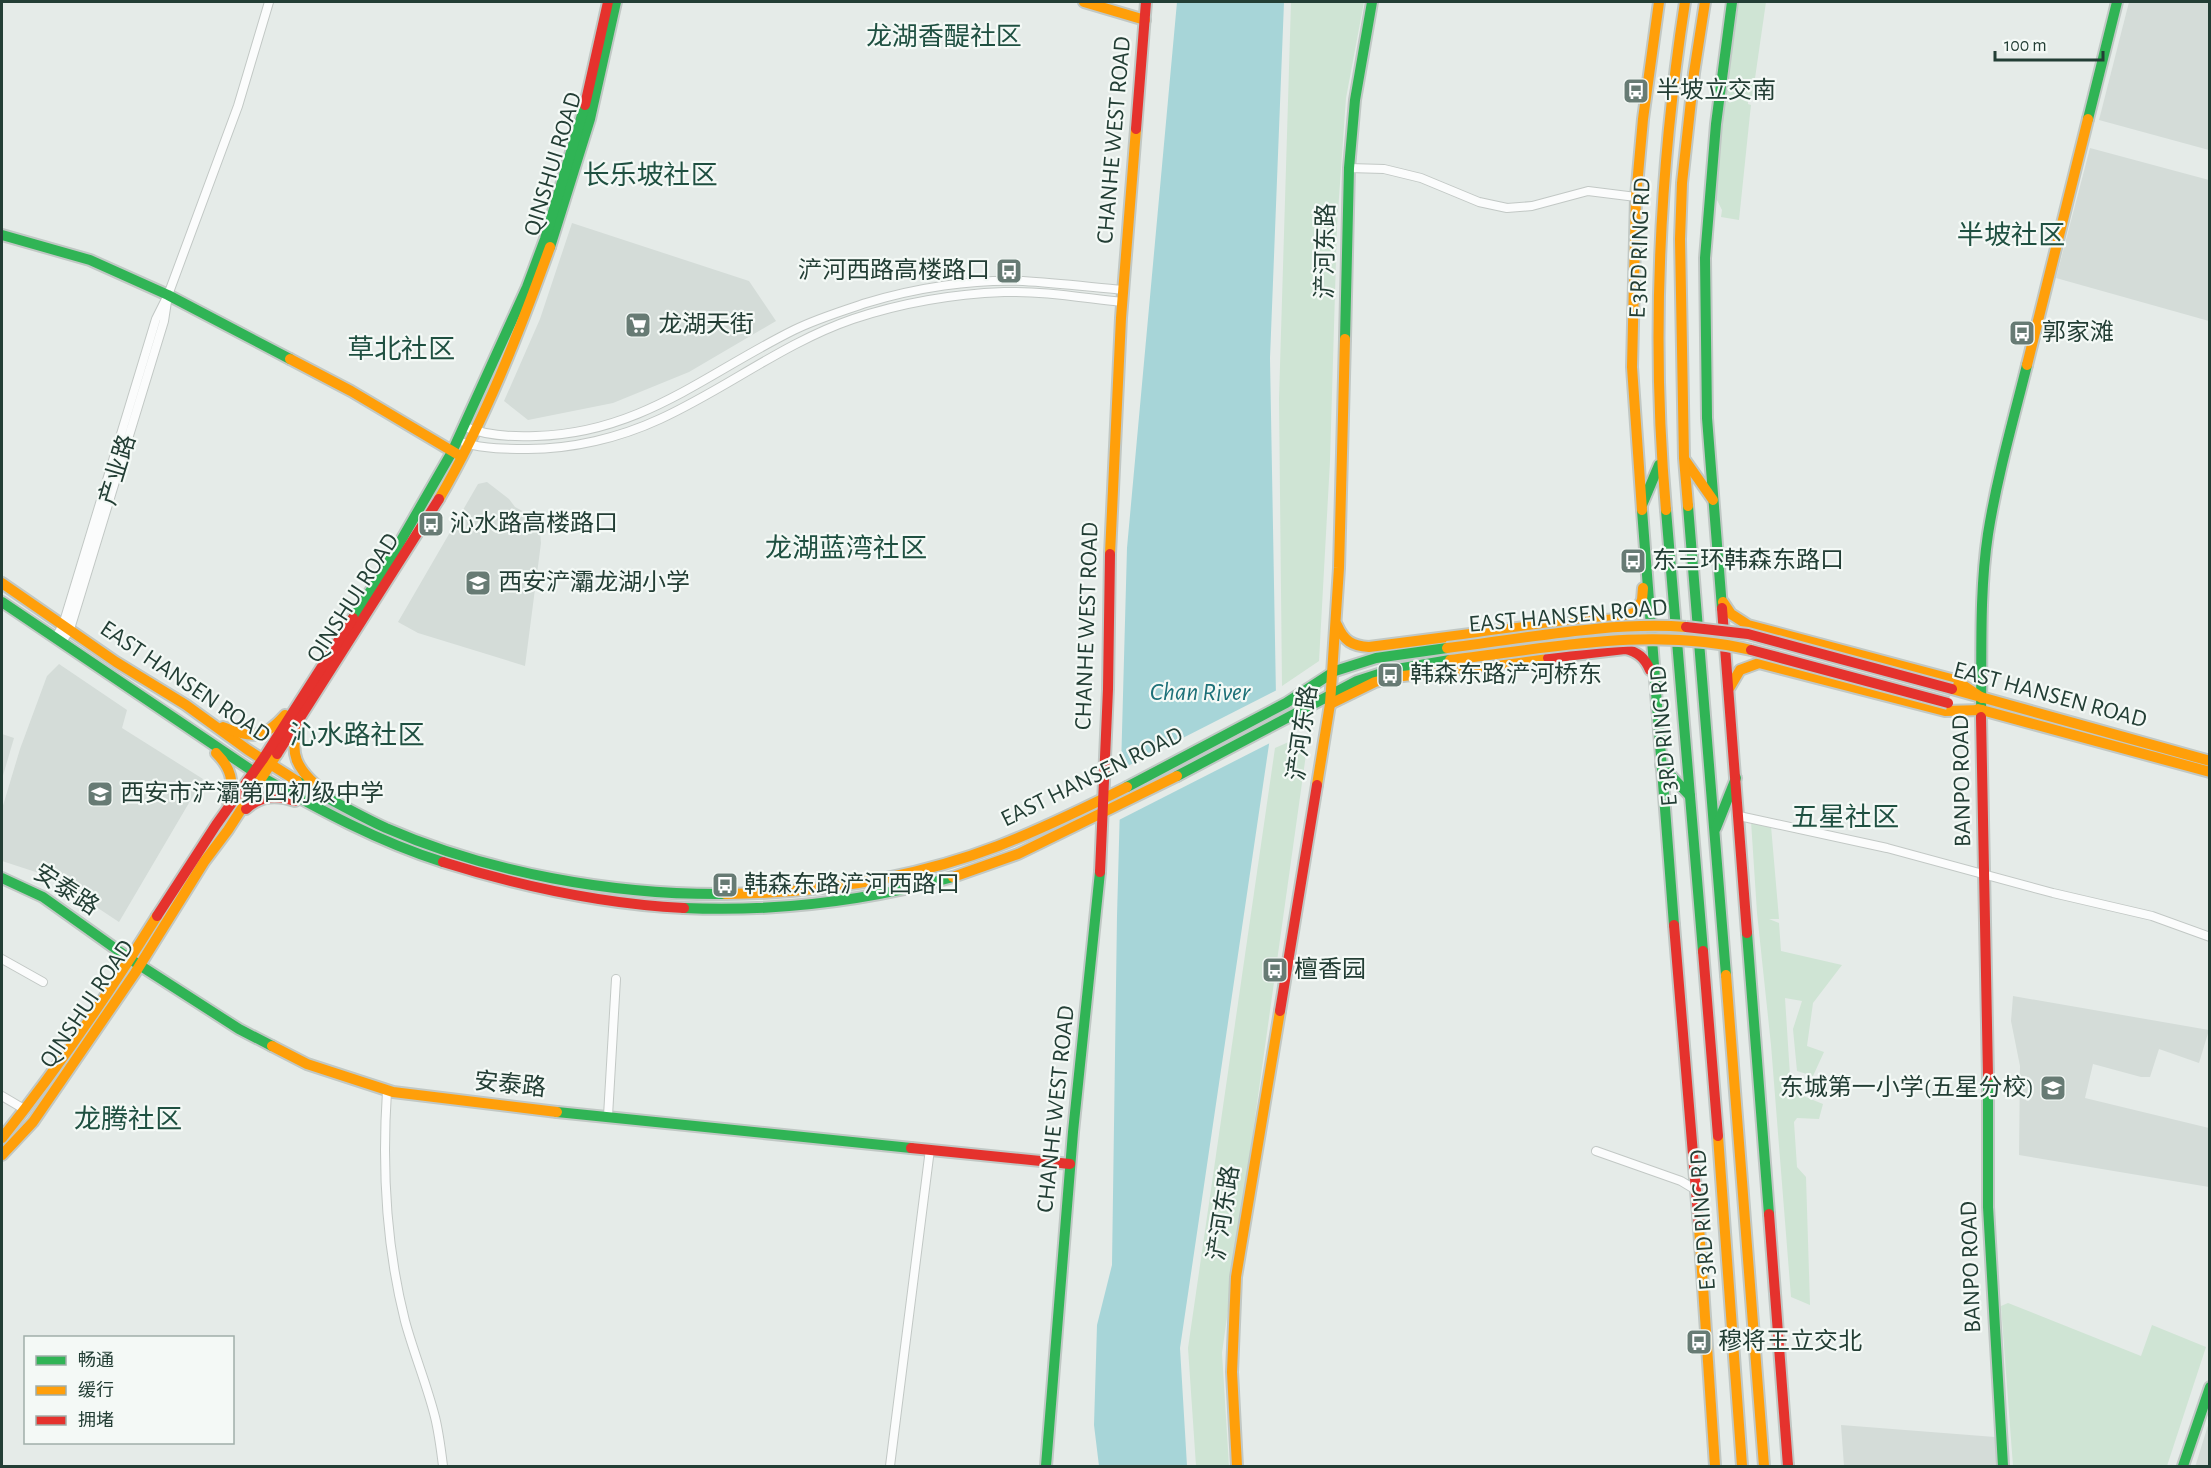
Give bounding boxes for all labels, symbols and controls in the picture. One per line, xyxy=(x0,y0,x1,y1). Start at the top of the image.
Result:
district label: 龙湖香醍社区 xyxy=(866,22,1022,50)
scale bar xyxy=(1995,24,2103,62)
street label: CHANHE WEST ROAD xyxy=(1093,35,1135,245)
text: 100 m xyxy=(2004,37,2047,55)
bus stop icon: 半坡立交南 xyxy=(1621,76,1651,106)
place label: 半坡立交南 xyxy=(1656,77,1776,103)
street label: QINSHUI ROAD xyxy=(520,89,586,239)
district label: 长乐坡社区 xyxy=(583,161,718,189)
street label: E 3RD RING RD xyxy=(1626,177,1654,319)
street label: 浐河东路 xyxy=(1311,203,1339,299)
district label: 半坡社区 xyxy=(1957,221,2065,249)
bus stop icon: 浐河西路高楼路口 xyxy=(994,256,1024,286)
place label: 浐河西路高楼路口 xyxy=(798,257,990,283)
supermarket icon: 龙湖天街 xyxy=(623,310,653,340)
place label: 龙湖天街 xyxy=(658,311,754,337)
bus stop icon: 郭家滩 xyxy=(2007,318,2037,348)
place label: 郭家滩 xyxy=(2042,319,2114,345)
district label: 草北社区 xyxy=(347,335,455,363)
street label: 产业路 xyxy=(94,431,140,508)
bus stop icon: 沁水路高楼路口 xyxy=(416,509,446,539)
place label: 沁水路高楼路口 xyxy=(450,510,618,536)
street label: CHANHE WEST ROAD xyxy=(1071,522,1103,730)
street label: QINSHUI ROAD xyxy=(302,529,404,667)
district label: 龙湖蓝湾社区 xyxy=(765,534,927,562)
bus stop icon: 东三环韩森东路口 xyxy=(1618,546,1648,576)
place label: 东三环韩森东路口 xyxy=(1652,547,1844,573)
school or university icon: 西安浐灞龙湖小学 xyxy=(463,568,493,598)
place label: 西安浐灞龙湖小学 xyxy=(498,569,690,595)
street label: EAST HANSEN ROAD xyxy=(1468,595,1668,637)
street label: EAST HANSEN ROAD xyxy=(96,616,274,748)
street label: EAST HANSEN ROAD xyxy=(1951,658,2149,732)
bus stop icon: 韩森东路浐河桥东 xyxy=(1375,660,1405,690)
place label: 韩森东路浐河桥东 xyxy=(1410,661,1602,687)
street label: E 3RD RING RD xyxy=(1646,665,1682,807)
water label: Chan River xyxy=(1150,679,1252,705)
street label: 浐河东路 xyxy=(1282,684,1322,782)
street label: BANPO ROAD xyxy=(1949,715,1975,847)
district label: 沁水路社区 xyxy=(290,721,425,749)
street label: EAST HANSEN ROAD xyxy=(997,723,1187,831)
school or university icon: 西安市浐灞第四初级中学 xyxy=(85,779,115,809)
place label: 西安市浐灞第四初级中学 xyxy=(120,780,384,806)
district label: 五星社区 xyxy=(1791,803,1899,831)
street label: 安泰路 xyxy=(29,859,104,920)
bus stop icon: 韩森东路浐河西路口 xyxy=(710,870,740,900)
place label: 韩森东路浐河西路口 xyxy=(744,871,960,897)
street label: QINSHUI ROAD xyxy=(35,936,139,1072)
bus stop icon: 檀香园 xyxy=(1260,955,1290,985)
place label: 檀香园 xyxy=(1294,956,1366,982)
street label: CHANHE WEST ROAD xyxy=(1033,1004,1079,1214)
street label: 安泰路 xyxy=(473,1067,547,1101)
school or university icon: 东城第一小学(五星分校) xyxy=(2038,1073,2068,1103)
place label: 东城第一小学(五星分校) xyxy=(1780,1074,2034,1100)
district label: 龙腾社区 xyxy=(74,1105,182,1133)
street label: E 3RD RING RD xyxy=(1686,1149,1720,1291)
street label: 浐河东路 xyxy=(1203,1163,1243,1262)
street label: BANPO ROAD xyxy=(1957,1201,1985,1333)
bus stop icon: 穆将王立交北 xyxy=(1684,1327,1714,1357)
place label: 穆将王立交北 xyxy=(1718,1328,1862,1354)
legend xyxy=(24,1336,234,1444)
text: 畅通 xyxy=(78,1350,114,1370)
text: 缓行 xyxy=(78,1380,114,1400)
text: 拥堵 xyxy=(78,1410,114,1430)

